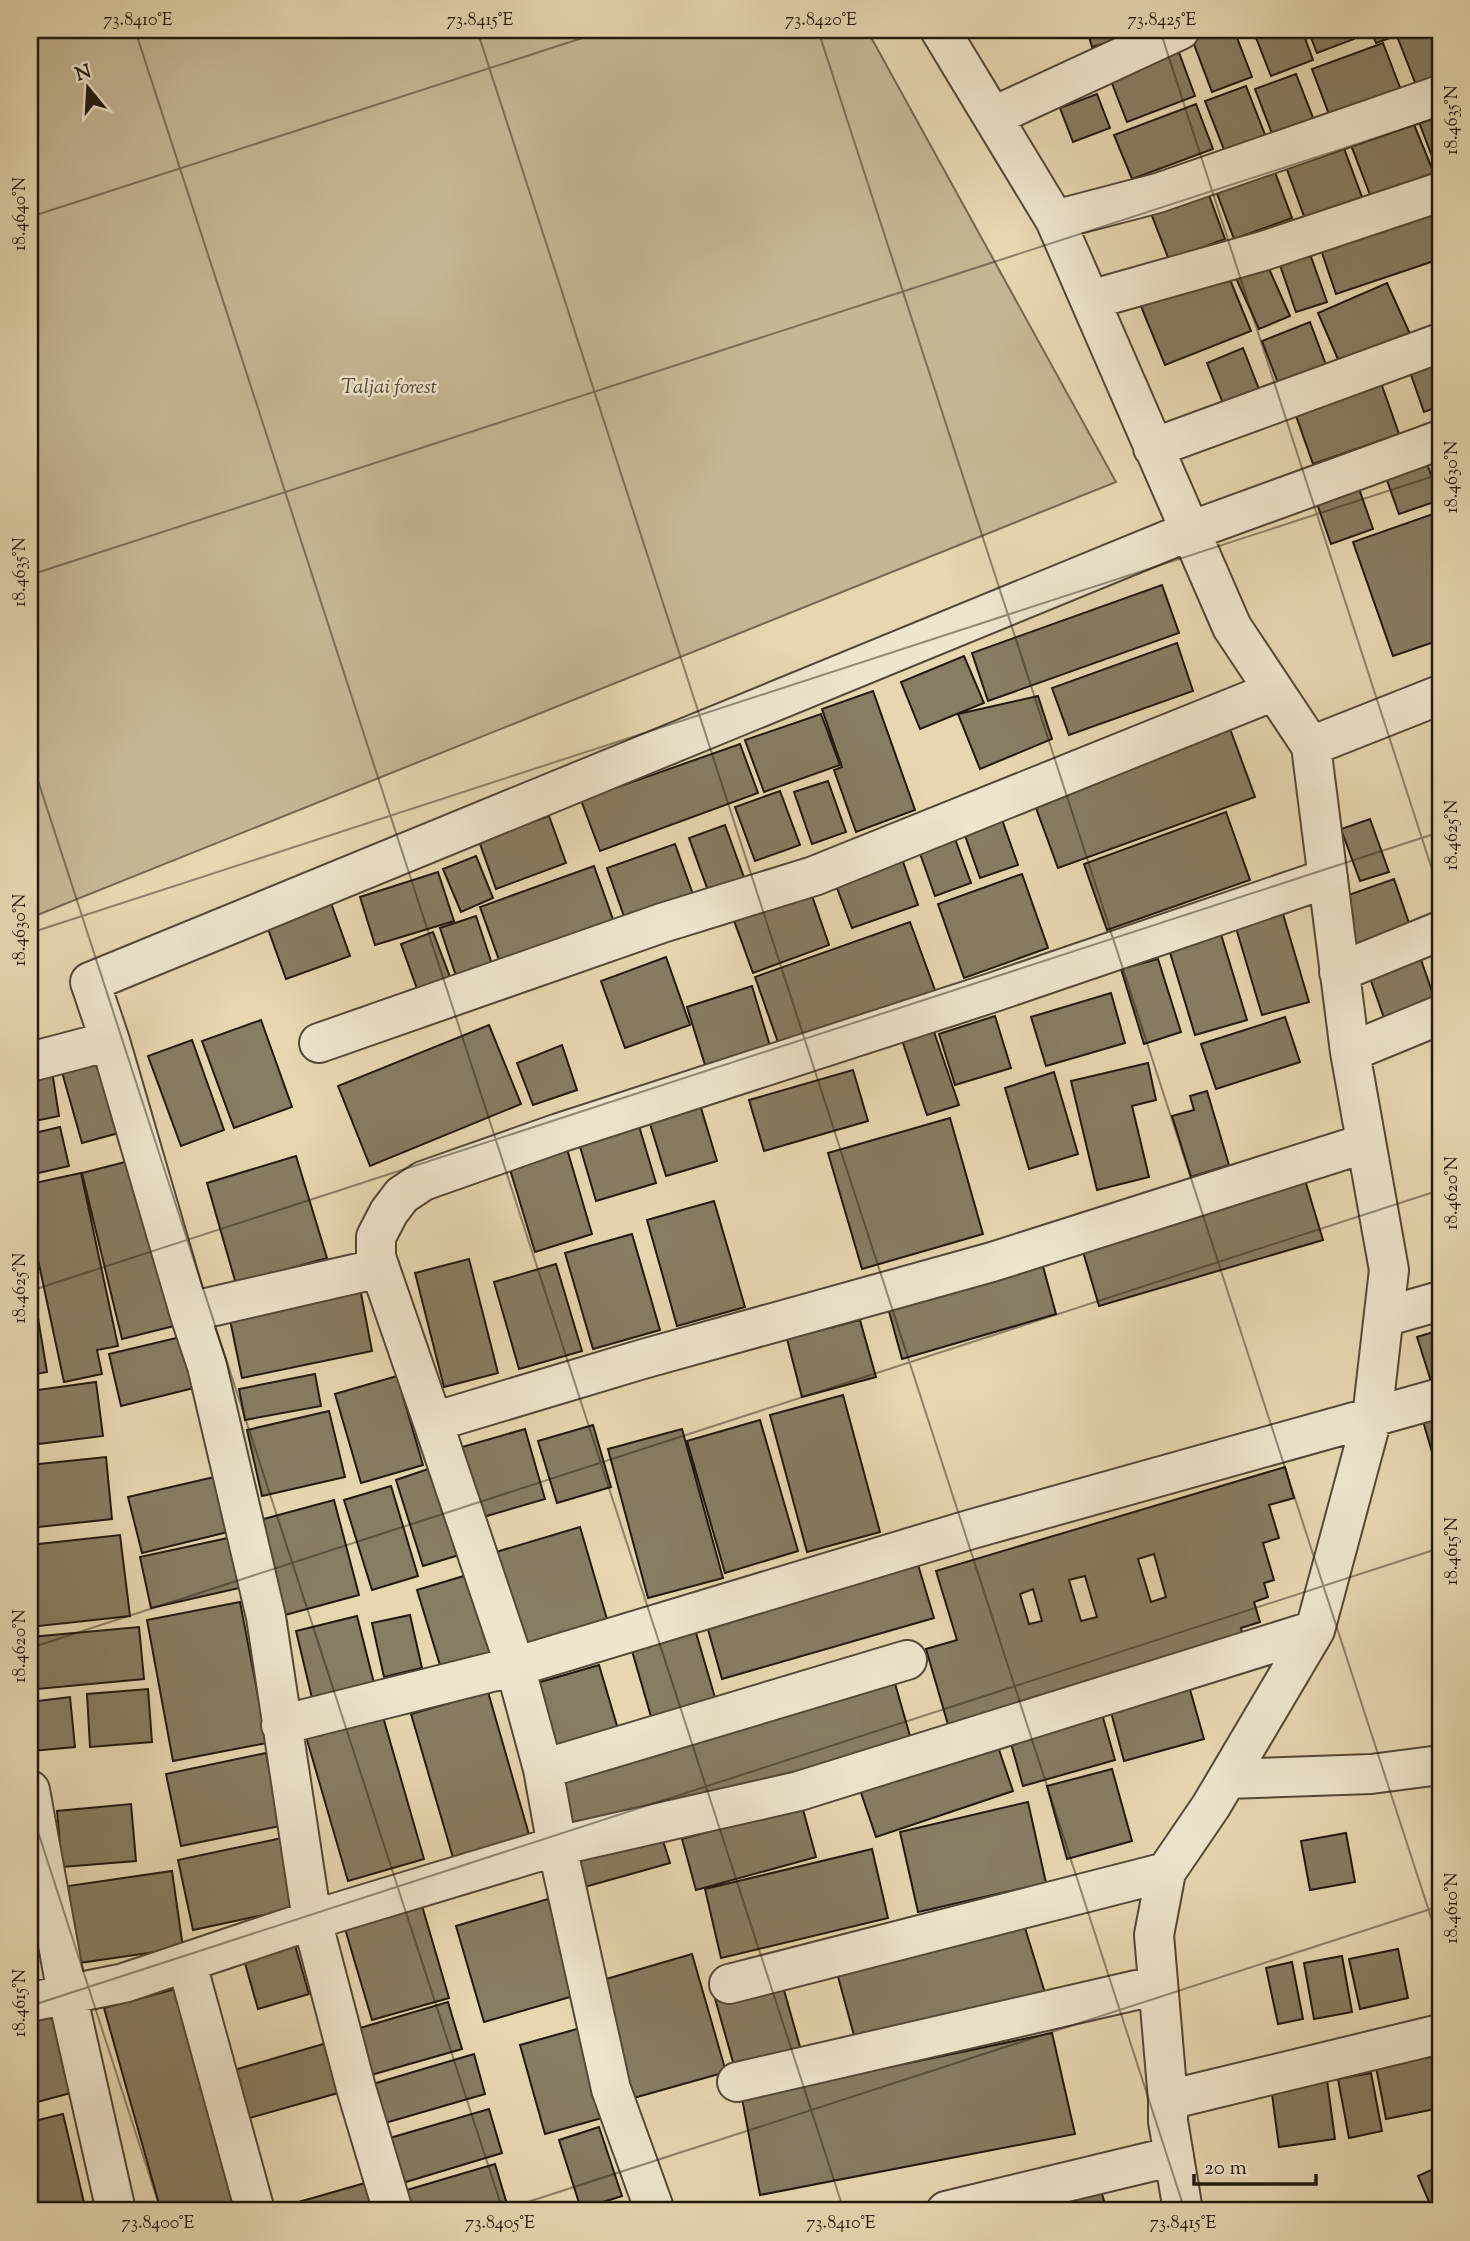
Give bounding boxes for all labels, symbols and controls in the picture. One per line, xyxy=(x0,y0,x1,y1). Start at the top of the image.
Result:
text: 73.8410°E xyxy=(103,8,173,34)
text: 73.8415°E xyxy=(447,8,513,34)
text: 73.8420°E xyxy=(785,8,857,34)
text: 73.8425°E xyxy=(1128,8,1197,34)
north arrow xyxy=(52,52,122,122)
text: N xyxy=(72,59,95,89)
text: 18.4635°N xyxy=(1440,85,1466,155)
text: 18.4640°N xyxy=(8,177,34,251)
park label: Taljai forest xyxy=(341,373,437,403)
text: 18.4630°N xyxy=(1440,441,1466,513)
text: 18.4635°N xyxy=(8,537,34,607)
text: 18.4625°N xyxy=(1440,800,1466,870)
text: 18.4630°N xyxy=(8,894,34,966)
text: 18.4620°N xyxy=(1440,1156,1466,1230)
text: 18.4625°N xyxy=(8,1253,34,1323)
text: 18.4615°N xyxy=(1440,1517,1466,1585)
text: 18.4620°N xyxy=(8,1609,34,1683)
text: 18.4610°N xyxy=(1440,1872,1466,1944)
text: 18.4615°N xyxy=(8,1969,34,2037)
scale bar xyxy=(1194,2143,1316,2187)
text: 20 m xyxy=(1204,2154,1247,2184)
text: 73.8400°E xyxy=(122,2211,195,2237)
text: 73.8405°E xyxy=(465,2211,535,2237)
text: 73.8410°E xyxy=(806,2211,876,2237)
text: 73.8415°E xyxy=(1150,2211,1216,2237)

